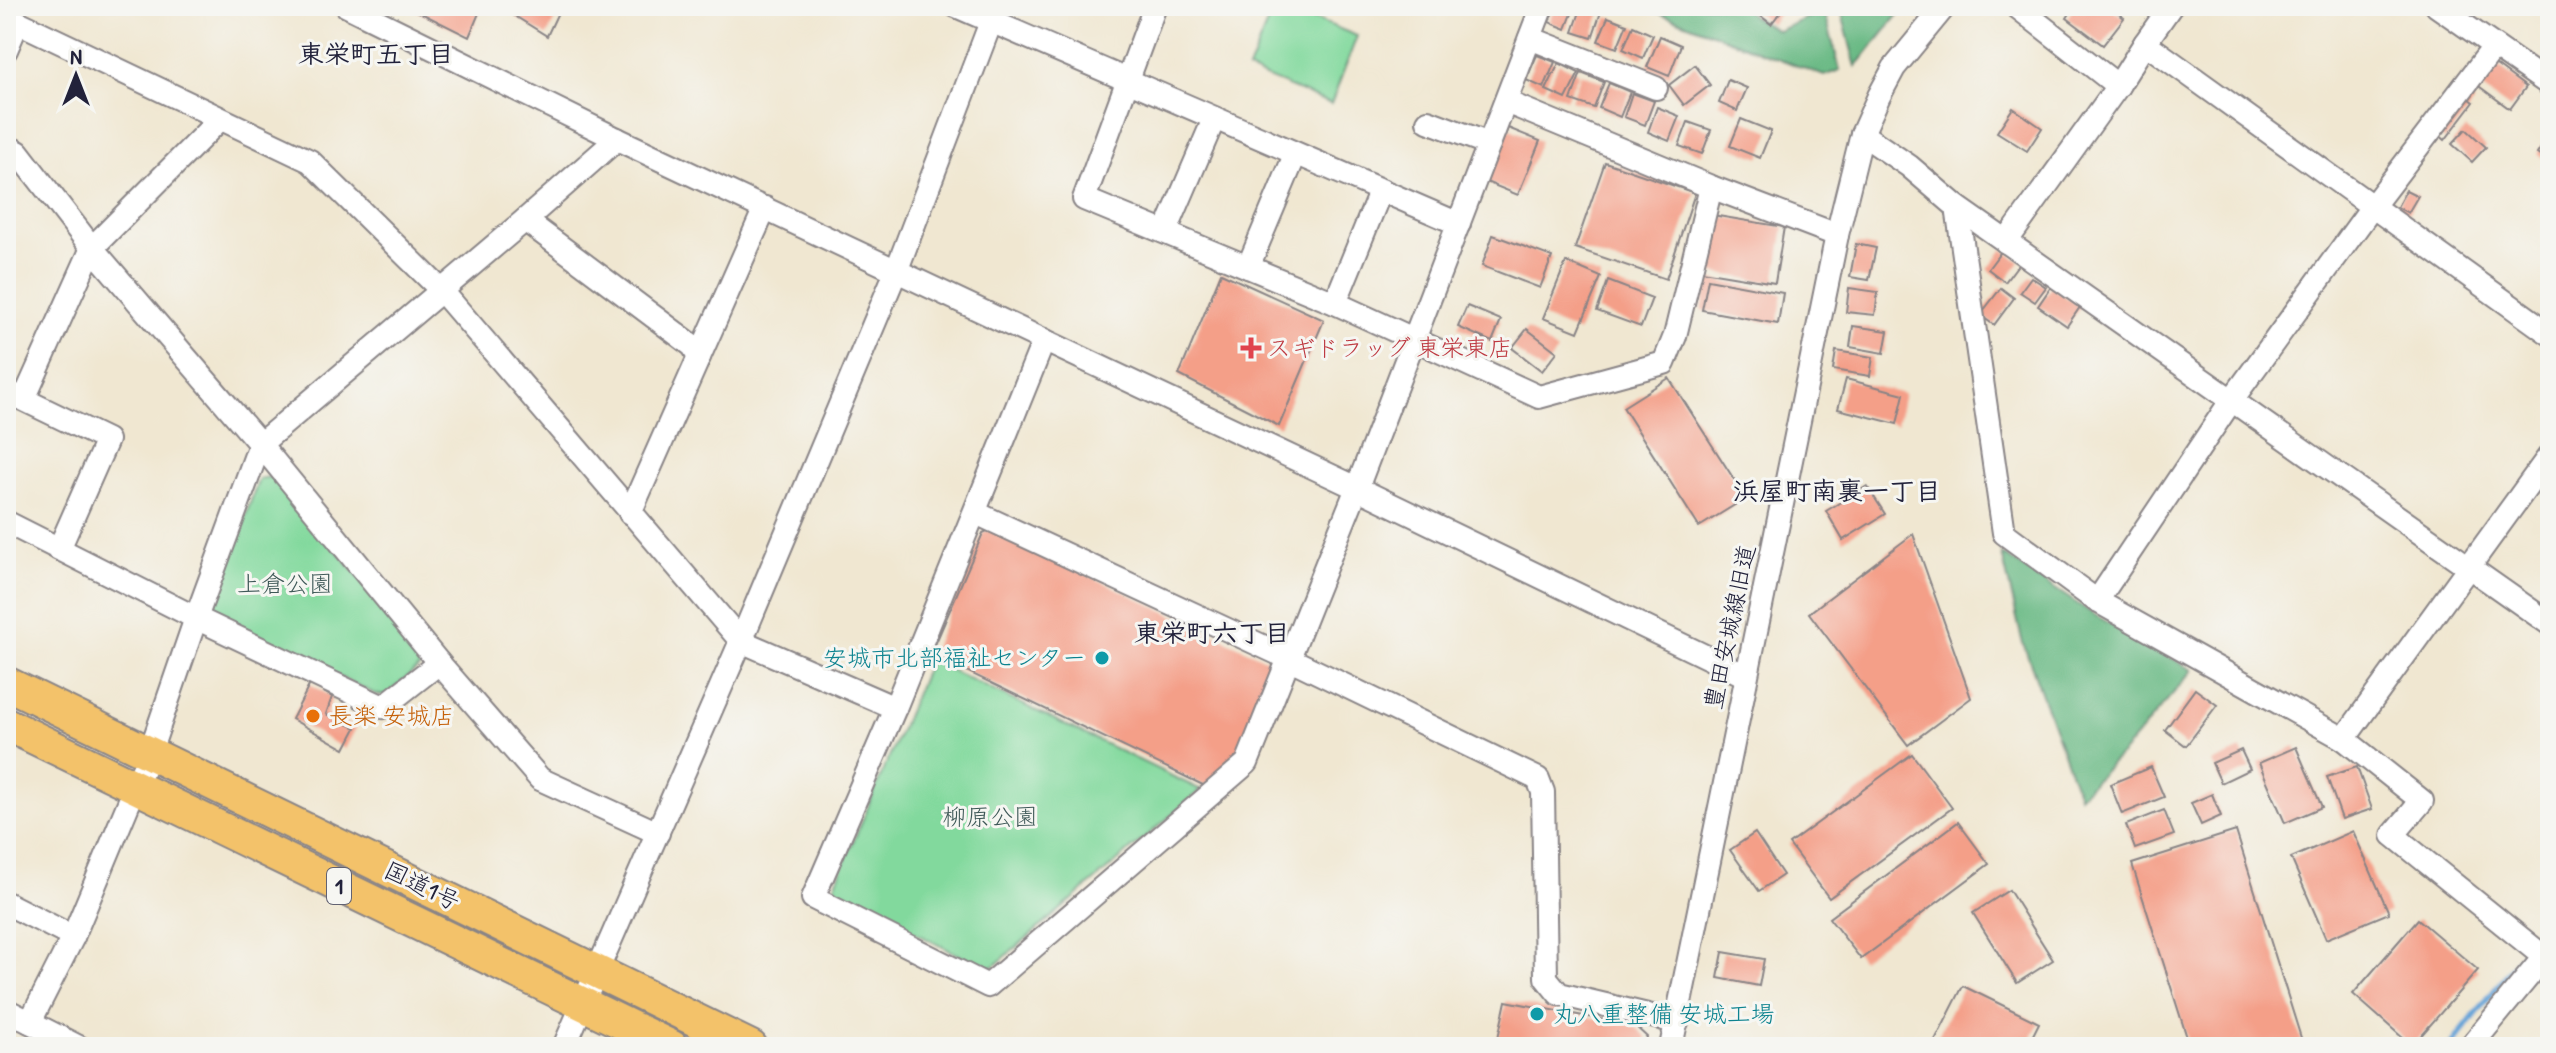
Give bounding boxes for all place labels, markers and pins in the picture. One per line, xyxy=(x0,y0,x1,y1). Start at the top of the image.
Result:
place label: スギドラッグ 東栄東店 xyxy=(1267,331,1513,363)
marker: スギドラッグ 東栄東店 xyxy=(1242,339,1260,357)
place label: 安城市北部福祉センター xyxy=(823,641,1086,673)
marker: 安城市北部福祉センター xyxy=(1093,649,1111,667)
place label: 長楽 安城店 xyxy=(329,699,455,731)
marker: 長楽 安城店 xyxy=(304,707,322,725)
place label: 丸八重整備 安城工場 xyxy=(1553,997,1775,1029)
marker: 丸八重整備 安城工場 xyxy=(1528,1005,1546,1023)

